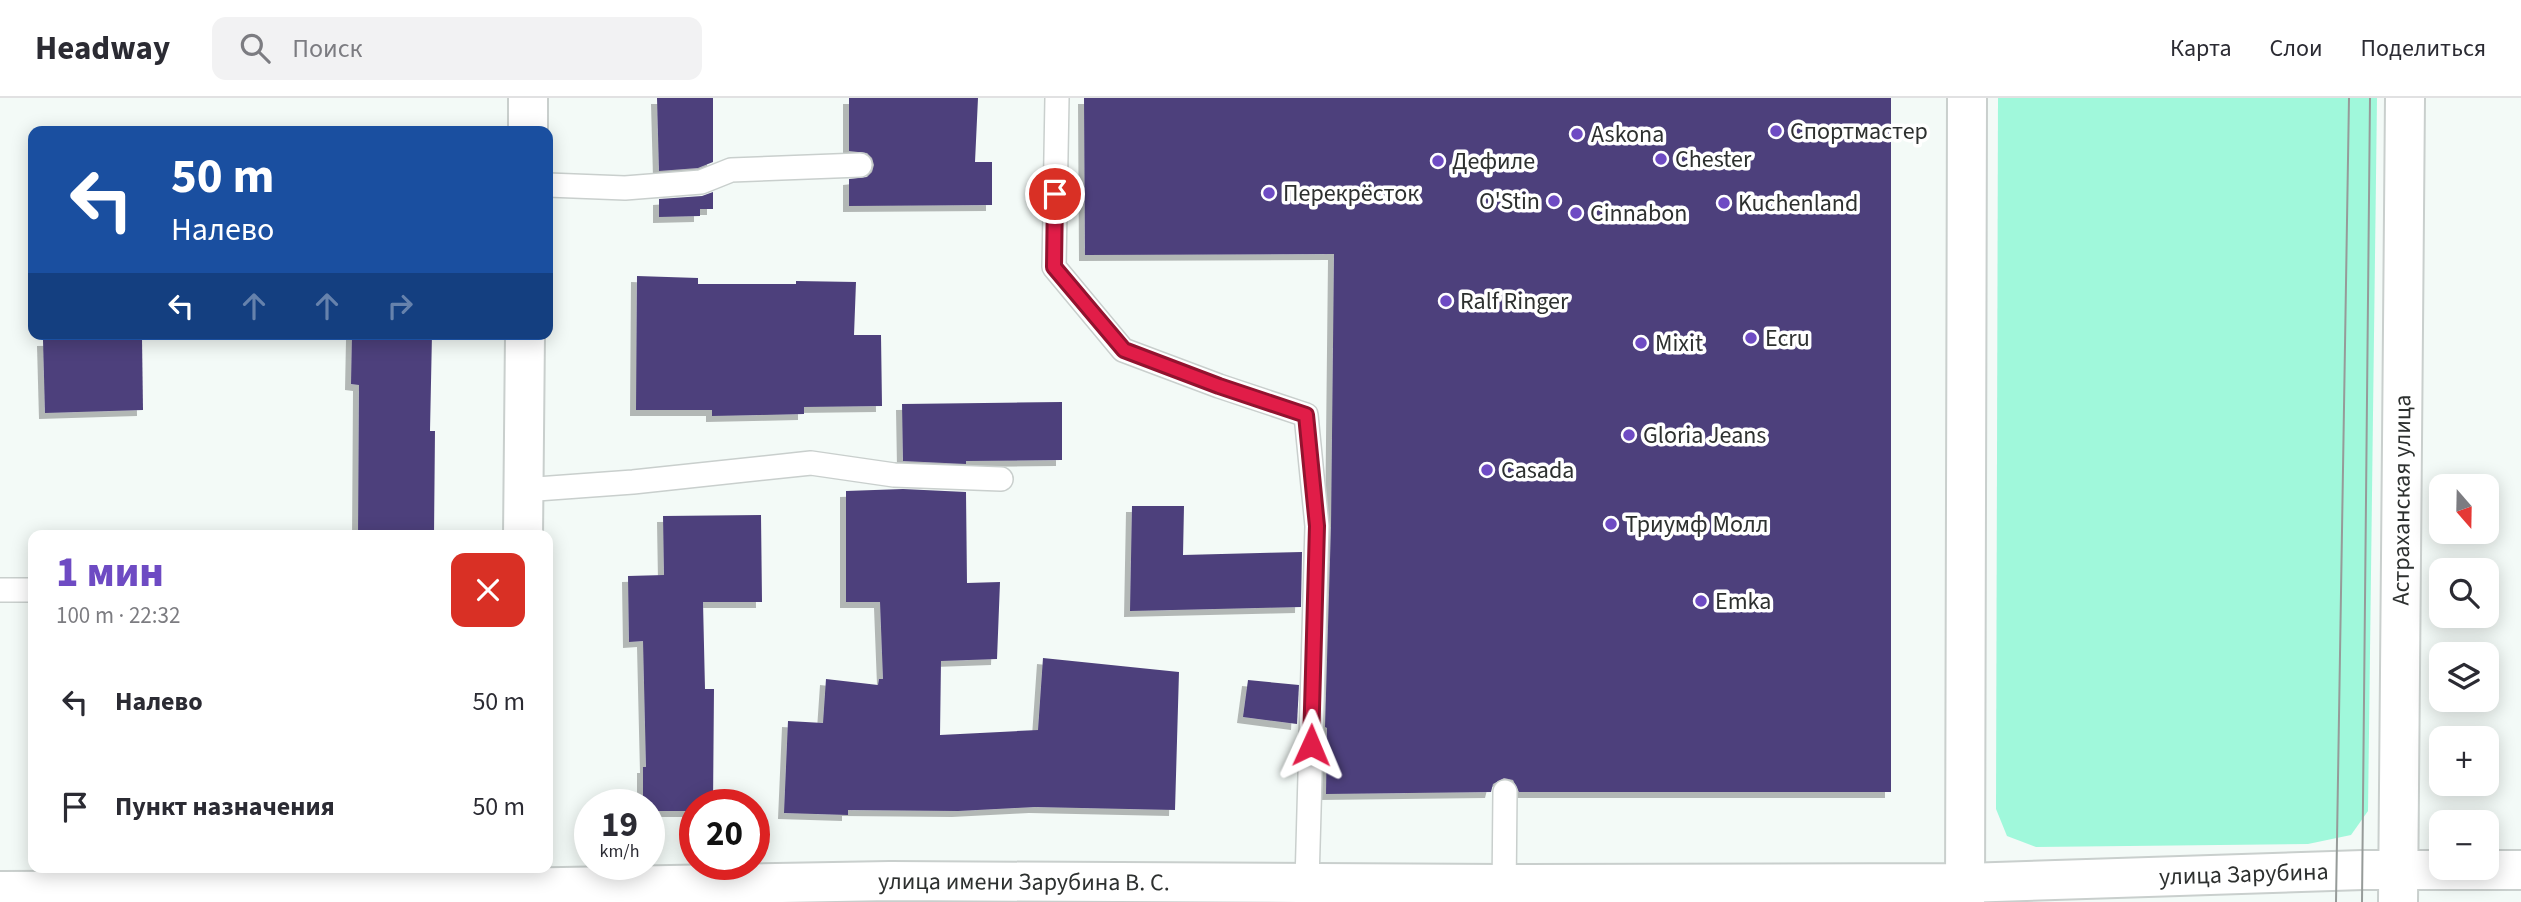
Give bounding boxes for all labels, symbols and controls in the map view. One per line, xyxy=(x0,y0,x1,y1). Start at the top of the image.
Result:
search box xyxy=(212,17,702,80)
text: Headway xyxy=(35,25,170,72)
icon: search xyxy=(236,29,274,67)
text: Поиск xyxy=(292,30,362,67)
text: Карта xyxy=(2170,31,2232,66)
text: Слои xyxy=(2270,31,2323,66)
text: Поделиться xyxy=(2361,31,2486,66)
place label: Спортмастер xyxy=(1790,114,1928,149)
place label: Askona xyxy=(1591,117,1664,152)
marker: Спортмастер xyxy=(1768,123,1784,139)
marker: Askona xyxy=(1569,126,1585,142)
text: 50 m xyxy=(171,142,275,212)
place label: Chester xyxy=(1675,142,1752,177)
place label: Дефиле xyxy=(1452,144,1535,179)
marker: Chester xyxy=(1653,151,1669,167)
marker: Дефиле xyxy=(1430,153,1446,169)
icon: left xyxy=(56,154,147,245)
pin xyxy=(1025,164,1085,224)
icon: arrive xyxy=(1036,175,1074,213)
place label: Перекрёсток xyxy=(1283,176,1419,211)
place label: O'Stin xyxy=(1479,184,1540,219)
marker: Перекрёсток xyxy=(1261,185,1277,201)
place label: Kuchenland xyxy=(1738,186,1858,221)
marker: O'Stin xyxy=(1546,193,1562,209)
marker: Kuchenland xyxy=(1716,195,1732,211)
place label: Cinnabon xyxy=(1590,196,1687,231)
marker: Cinnabon xyxy=(1568,205,1584,221)
text: Налево xyxy=(171,207,274,253)
place label: Ralf Ringer xyxy=(1460,284,1569,319)
icon: left xyxy=(162,287,200,325)
icon: ahead xyxy=(235,287,273,325)
icon: ahead xyxy=(308,287,346,325)
icon: right xyxy=(381,287,419,325)
marker: Ralf Ringer xyxy=(1438,293,1454,309)
place label: Ecru xyxy=(1765,321,1810,356)
place label: Mixit xyxy=(1655,326,1703,361)
marker: Ecru xyxy=(1743,330,1759,346)
marker: Mixit xyxy=(1633,335,1649,351)
street label: Астраханская улица xyxy=(2384,394,2420,606)
place label: Gloria Jeans xyxy=(1643,418,1766,453)
marker: Gloria Jeans xyxy=(1621,427,1637,443)
place label: Casada xyxy=(1501,453,1574,488)
marker: Casada xyxy=(1479,462,1495,478)
north arrow xyxy=(2429,474,2499,544)
map controls xyxy=(2429,474,2499,880)
place label: Триумф Молл xyxy=(1625,507,1768,542)
marker: Триумф Молл xyxy=(1603,516,1619,532)
text: 1 мин xyxy=(56,543,164,603)
button: close xyxy=(451,553,525,627)
button: search xyxy=(2429,558,2499,628)
place label: Emka xyxy=(1715,584,1771,619)
marker: Emka xyxy=(1693,593,1709,609)
text: 100 m · 22:32 xyxy=(56,599,180,632)
button: layers xyxy=(2429,642,2499,712)
icon: left xyxy=(56,683,94,721)
text: Налево xyxy=(115,683,203,720)
text: 50 m xyxy=(472,683,525,720)
position arrow xyxy=(1274,708,1348,782)
button: + xyxy=(2429,726,2499,796)
icon: arrive xyxy=(56,788,94,826)
text: Пункт назначения xyxy=(115,788,335,825)
text: 50 m xyxy=(472,788,525,825)
speed limit sign: 20 xyxy=(679,789,770,880)
text: 19 xyxy=(601,800,638,850)
button: − xyxy=(2429,810,2499,880)
text: km/h xyxy=(600,839,639,864)
street label: улица Зарубина xyxy=(2158,854,2329,895)
street label: улица имени Зарубина В. С. xyxy=(878,864,1170,900)

